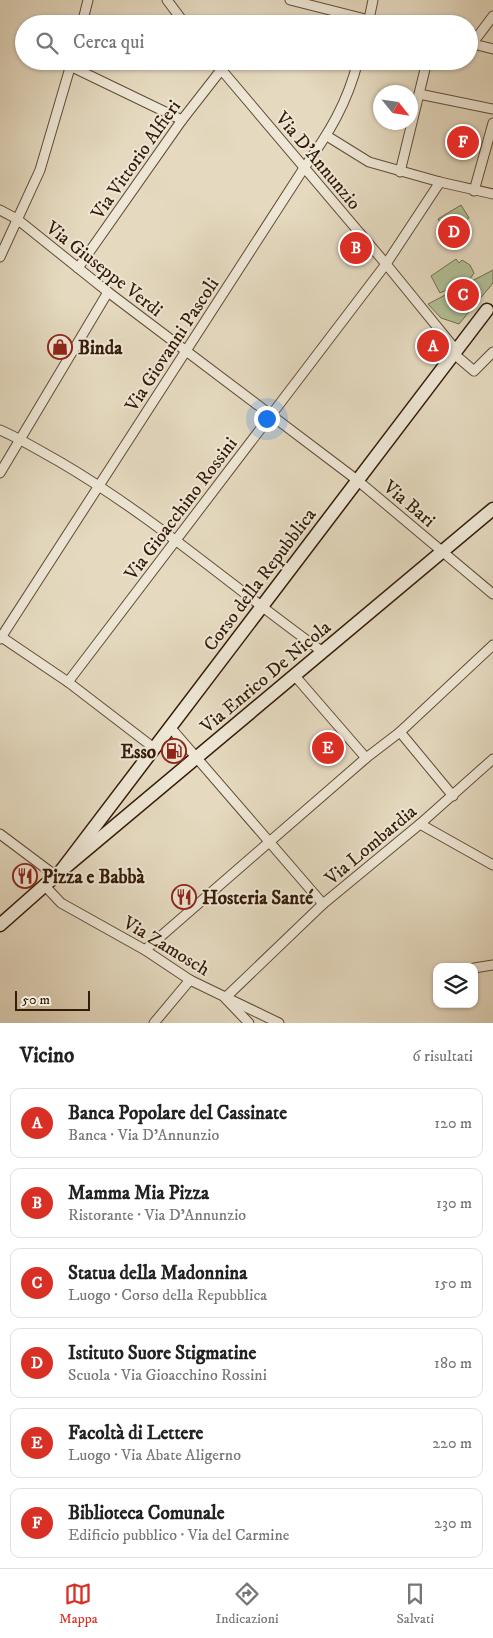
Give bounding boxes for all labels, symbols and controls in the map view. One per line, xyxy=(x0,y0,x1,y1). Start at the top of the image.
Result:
search box xyxy=(15,15,478,70)
icon: search xyxy=(33,29,61,57)
text: Cerca qui xyxy=(73,31,144,54)
north arrow xyxy=(373,85,418,130)
street label: Via Vittorio Alfieri xyxy=(86,96,186,225)
street label: Via D'Annunzio xyxy=(270,107,365,215)
pin: F xyxy=(447,123,479,161)
pin: D xyxy=(438,213,470,251)
street label: Via Giuseppe Verdi xyxy=(40,216,167,322)
pin: B xyxy=(340,229,372,267)
street label: Via Giovanni Pascoli xyxy=(120,273,224,417)
pin: C xyxy=(447,276,479,314)
pin: A xyxy=(417,327,449,365)
shop icon: Binda xyxy=(47,334,73,360)
place label: Binda xyxy=(78,337,123,360)
your location xyxy=(254,406,280,432)
street label: Via Gioacchino Rossini xyxy=(119,433,243,586)
street label: Via Bari xyxy=(378,475,440,533)
street label: Corso della Repubblica xyxy=(199,504,321,656)
street label: Via Enrico De Nicola xyxy=(195,616,336,739)
pin: E xyxy=(312,729,344,767)
fuel station icon: Esso xyxy=(161,738,187,764)
place label: Esso xyxy=(121,741,156,764)
street label: Via Lombardia xyxy=(320,800,421,891)
restaurant icon: Pizza e Babbà xyxy=(12,863,38,889)
place label: Pizza e Babbà xyxy=(42,866,145,889)
restaurant icon: Hosteria Santé xyxy=(171,884,197,910)
place label: Hosteria Santé xyxy=(202,887,314,910)
street label: Via Zamosch xyxy=(118,911,214,981)
map controls xyxy=(433,963,478,1008)
button: layers xyxy=(433,963,478,1008)
scale bar xyxy=(15,988,90,1011)
text: 50 m xyxy=(22,991,50,1009)
text: Vicino xyxy=(20,1043,74,1069)
text: 6 risultati xyxy=(412,1046,473,1066)
text: Banca Popolare del Cassinate xyxy=(68,1102,287,1125)
text: A xyxy=(32,1113,42,1133)
text: 120 m xyxy=(434,1113,472,1133)
text: Banca · Via D'Annunzio xyxy=(68,1125,219,1145)
text: Mamma Mia Pizza xyxy=(68,1182,209,1205)
text: B xyxy=(32,1193,42,1213)
text: 130 m xyxy=(436,1193,472,1213)
text: Ristorante · Via D'Annunzio xyxy=(68,1205,246,1225)
text: Statua della Madonnina xyxy=(68,1262,247,1285)
text: C xyxy=(32,1273,42,1293)
text: 150 m xyxy=(434,1273,472,1293)
text: Luogo · Corso della Repubblica xyxy=(68,1285,267,1305)
text: Istituto Suore Stigmatine xyxy=(68,1342,256,1365)
text: D xyxy=(31,1353,43,1373)
text: 180 m xyxy=(434,1353,472,1373)
text: Scuola · Via Gioacchino Rossini xyxy=(68,1365,267,1385)
text: Facoltà di Lettere xyxy=(68,1422,203,1445)
text: E xyxy=(31,1433,43,1453)
text: 220 m xyxy=(432,1433,472,1453)
text: Luogo · Via Abate Aligerno xyxy=(68,1445,241,1465)
text: Biblioteca Comunale xyxy=(68,1502,225,1525)
text: F xyxy=(32,1513,42,1533)
text: 230 m xyxy=(434,1513,472,1533)
text: Edificio pubblico · Via del Carmine xyxy=(68,1525,289,1545)
tab: Mappa xyxy=(59,1580,98,1628)
tab: Indicazioni xyxy=(216,1580,279,1628)
tab: Salvati xyxy=(396,1580,434,1628)

